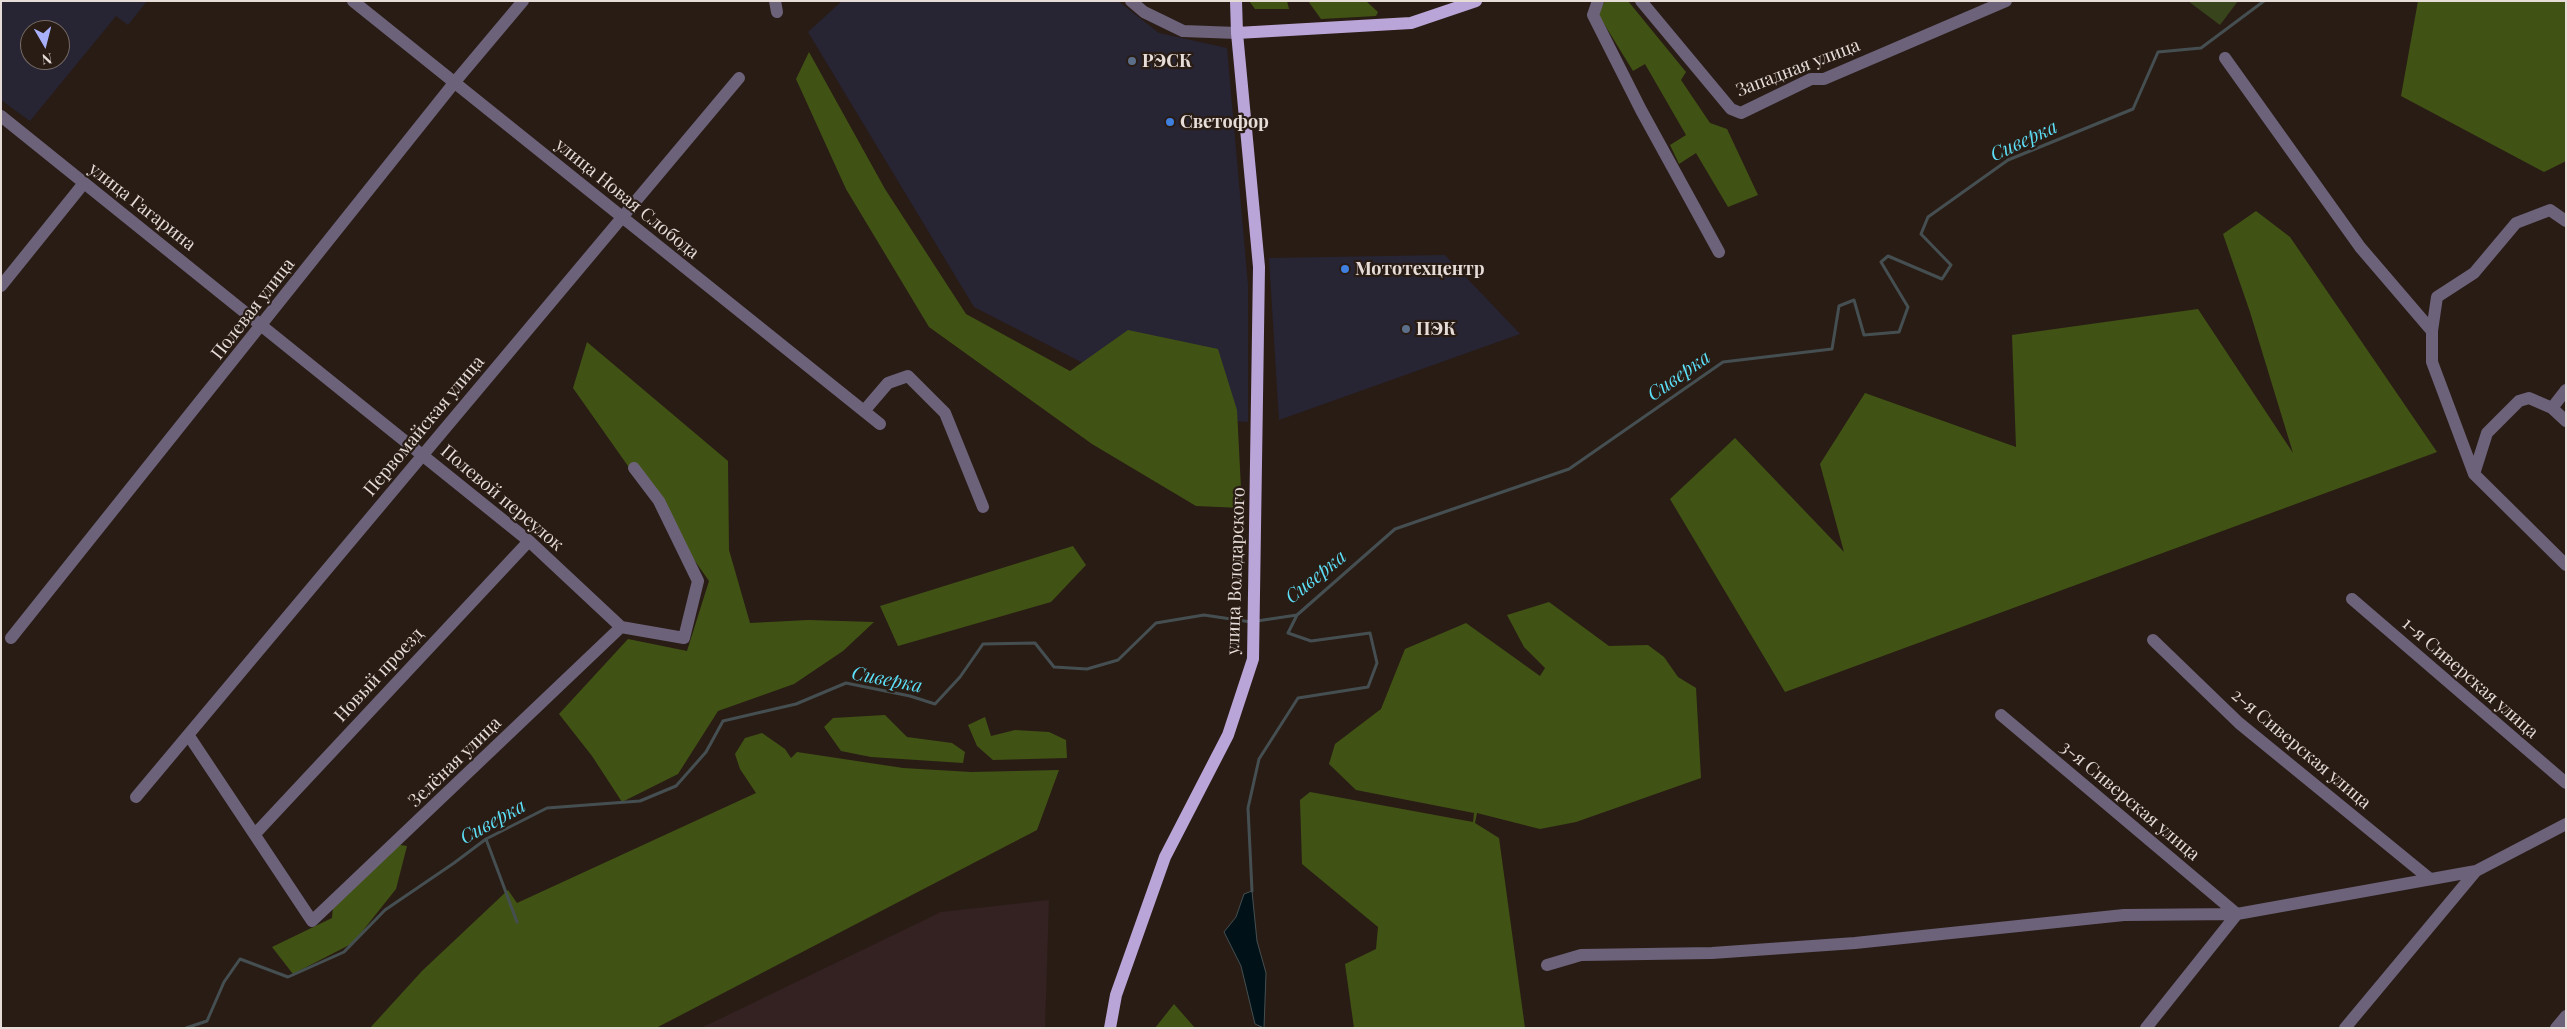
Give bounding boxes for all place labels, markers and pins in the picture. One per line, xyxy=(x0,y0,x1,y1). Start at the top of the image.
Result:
place label: РЭСК xyxy=(1142,50,1192,72)
marker: РЭСК xyxy=(1126,55,1138,67)
place label: Светофор xyxy=(1180,111,1269,133)
marker: Светофор xyxy=(1164,116,1176,128)
place label: Мототехцентр xyxy=(1355,258,1484,280)
marker: Мототехцентр xyxy=(1339,263,1351,275)
place label: ПЭК xyxy=(1416,318,1456,340)
marker: ПЭК xyxy=(1400,323,1412,335)

